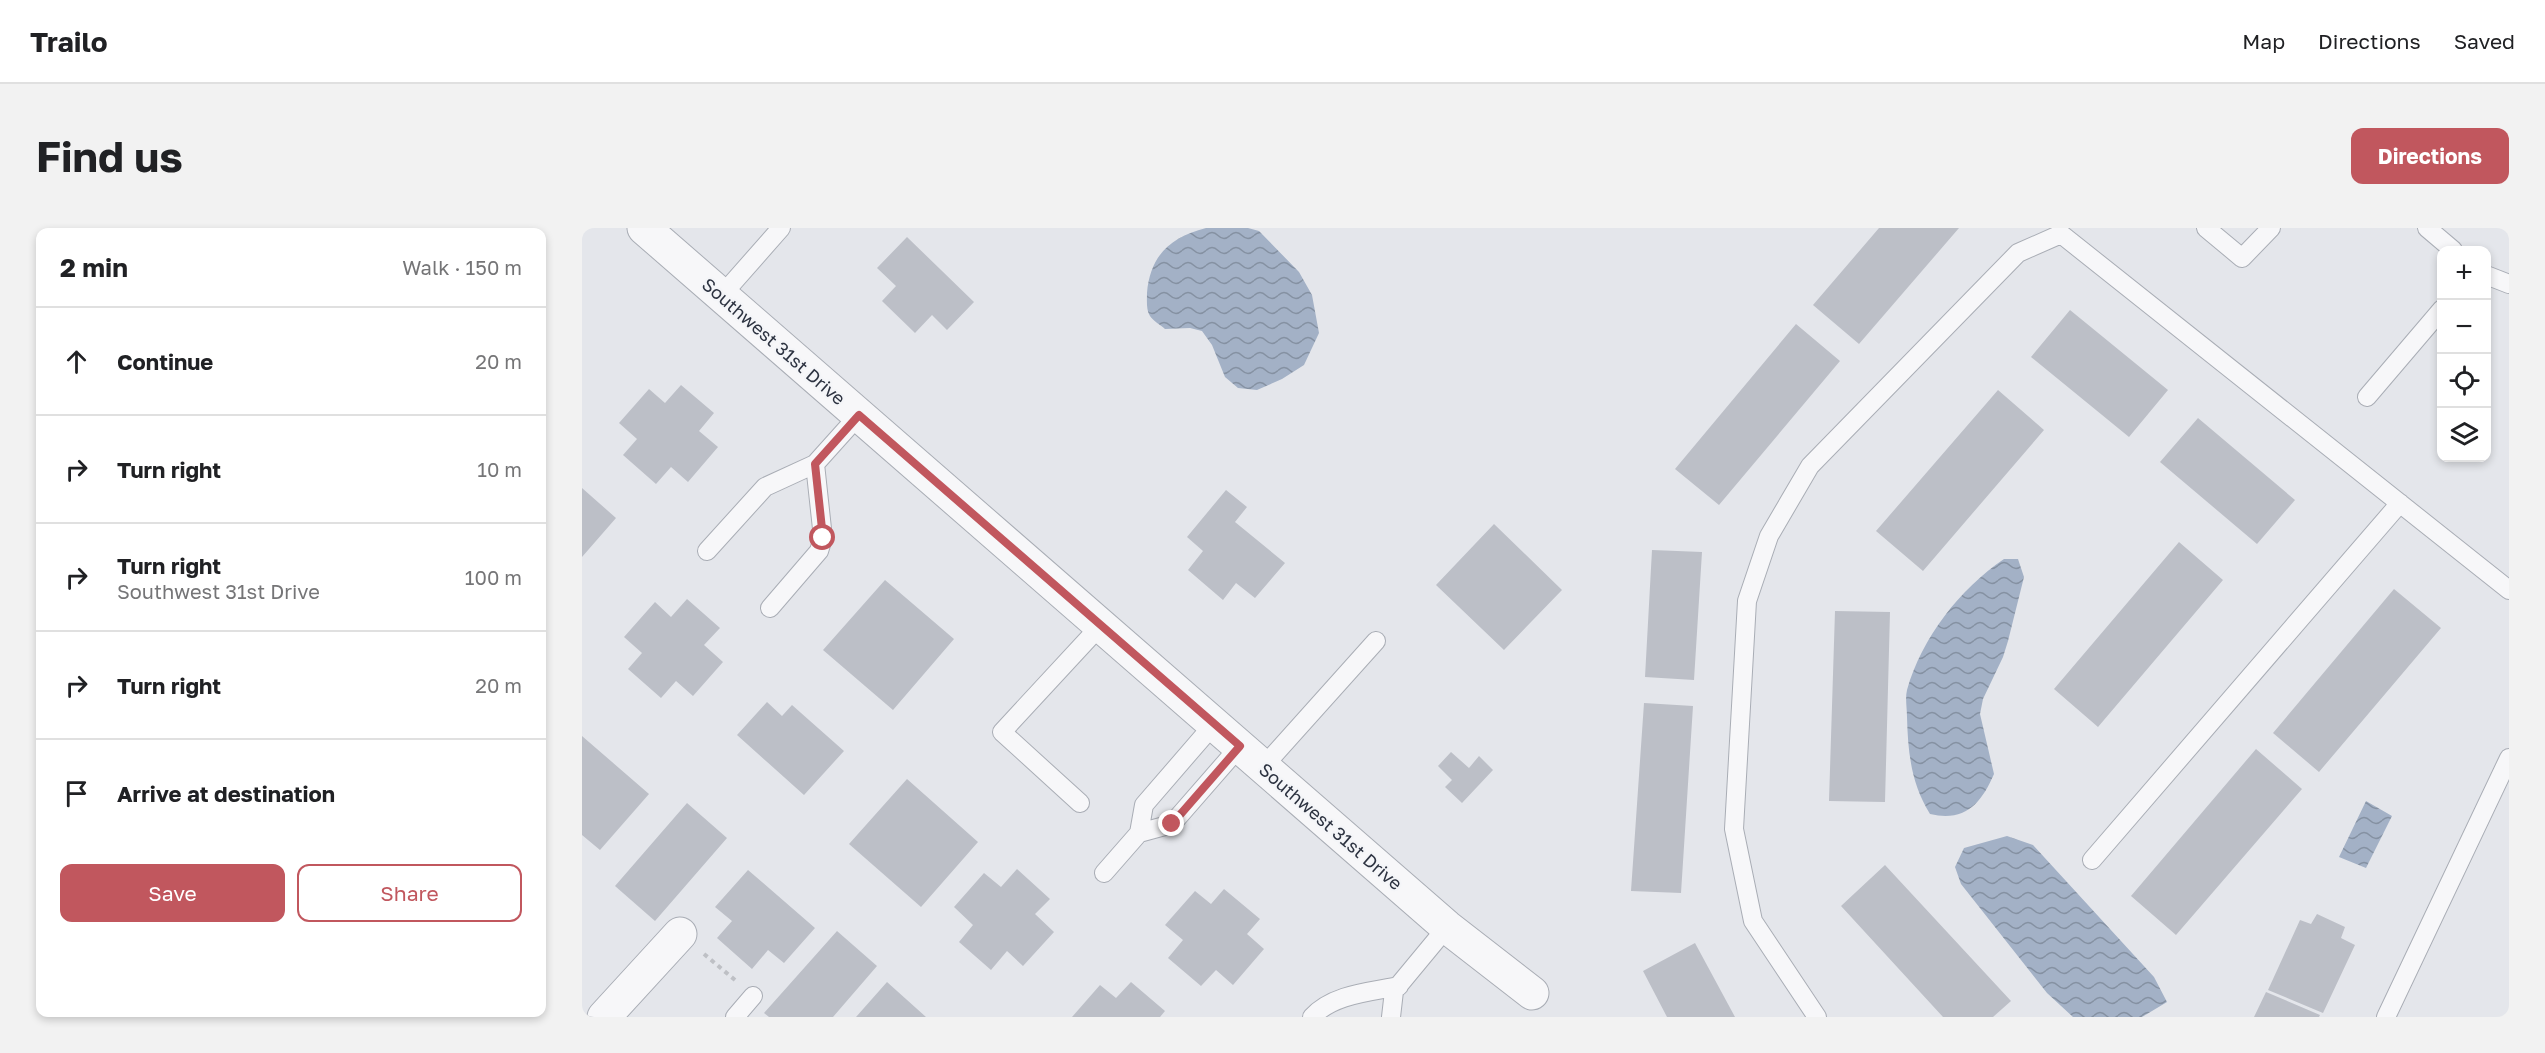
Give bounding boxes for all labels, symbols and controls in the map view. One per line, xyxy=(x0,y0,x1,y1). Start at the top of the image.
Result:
text: Trailo xyxy=(30,25,108,58)
text: Map xyxy=(2242,28,2285,54)
text: Directions xyxy=(2318,28,2421,54)
text: Saved xyxy=(2454,28,2515,54)
button: Directions xyxy=(2351,128,2509,184)
text: Find us xyxy=(36,131,183,181)
map controls xyxy=(2437,246,2491,462)
button: + xyxy=(2437,246,2491,300)
text: 2 min xyxy=(60,252,128,283)
text: Walk · 150 m xyxy=(402,255,522,279)
street label: Southwest 31st Drive xyxy=(698,273,850,409)
button: − xyxy=(2437,300,2491,354)
icon: ahead xyxy=(60,345,93,378)
text: Continue xyxy=(117,348,213,375)
text: 20 m xyxy=(475,349,522,373)
button: locate xyxy=(2437,354,2491,408)
button: layers xyxy=(2437,408,2491,462)
icon: right xyxy=(60,453,93,486)
text: Turn right xyxy=(117,456,221,483)
text: 10 m xyxy=(477,457,522,481)
route start xyxy=(809,524,835,550)
text: Turn right xyxy=(117,552,221,579)
icon: right xyxy=(60,561,93,594)
text: 100 m xyxy=(465,565,522,589)
text: Southwest 31st Drive xyxy=(117,579,320,603)
icon: right xyxy=(60,669,93,702)
text: Turn right xyxy=(117,672,221,699)
text: 20 m xyxy=(475,673,522,697)
street label: Southwest 31st Drive xyxy=(1255,758,1407,894)
icon: arrive xyxy=(60,777,93,810)
text: Arrive at destination xyxy=(117,780,335,807)
route end xyxy=(1158,810,1184,836)
button: Save xyxy=(60,864,285,922)
button: Share xyxy=(297,864,522,922)

